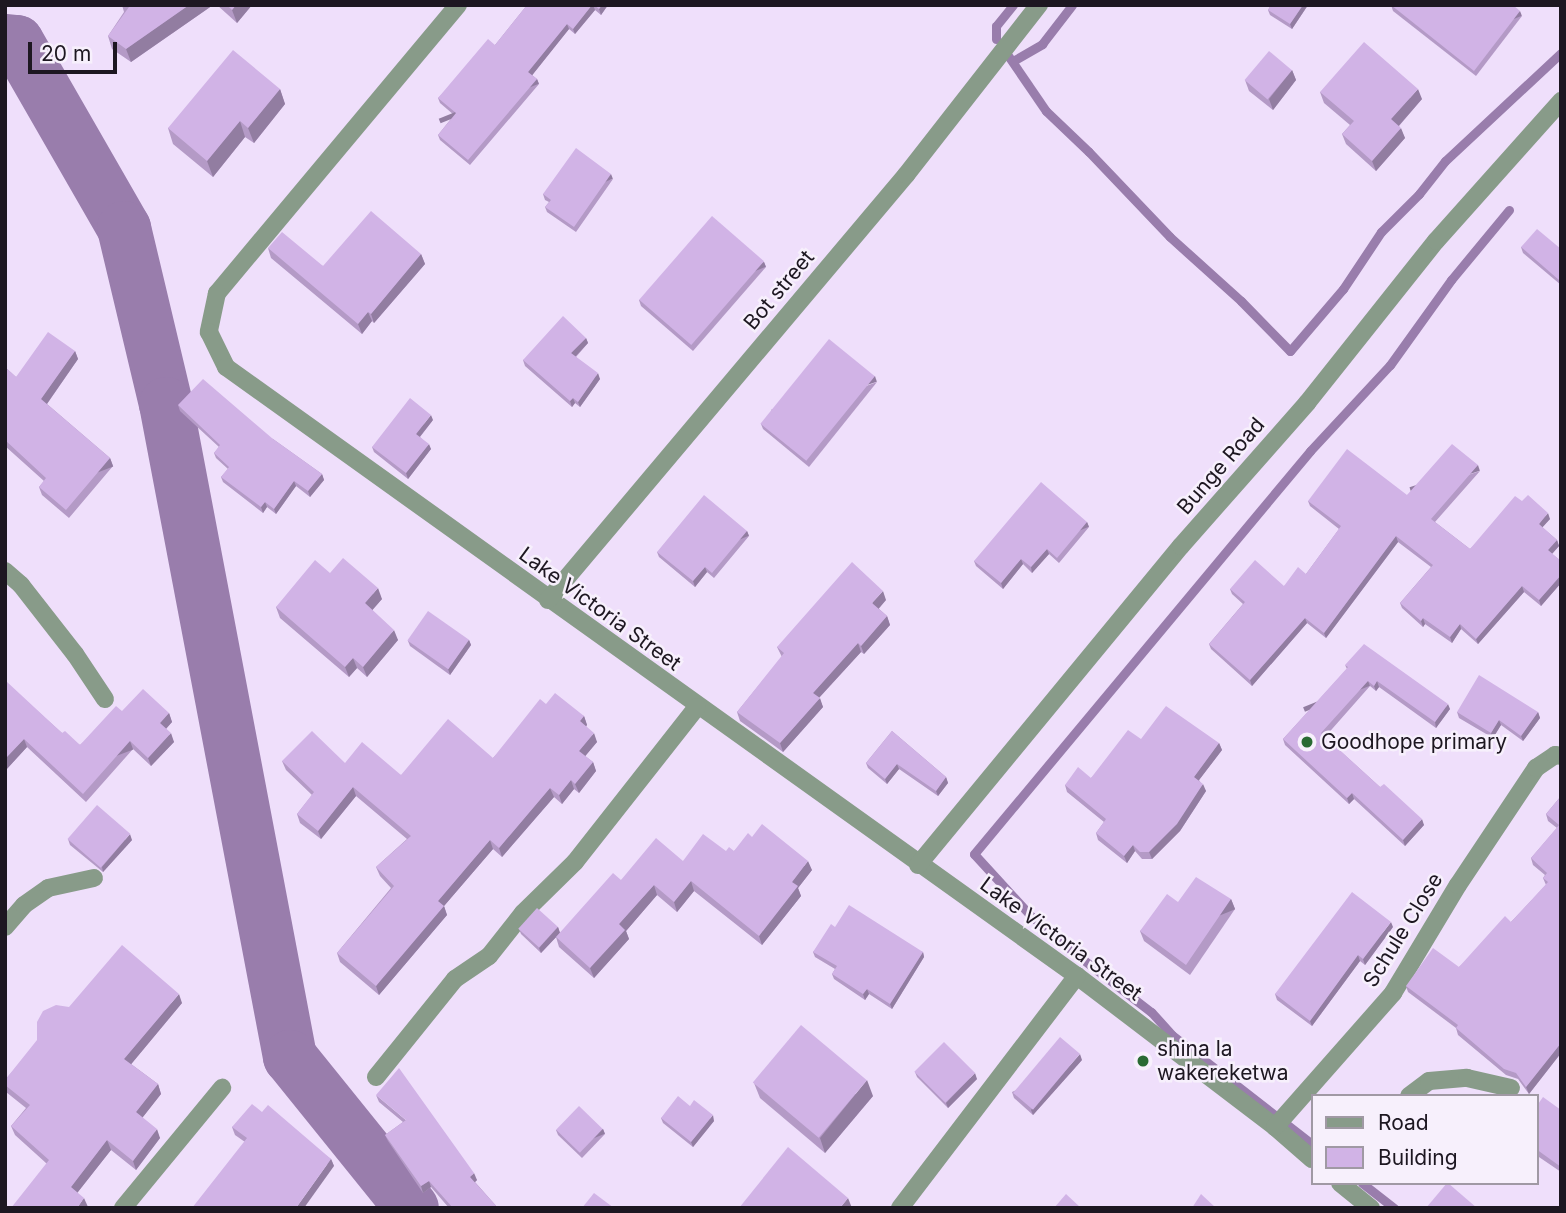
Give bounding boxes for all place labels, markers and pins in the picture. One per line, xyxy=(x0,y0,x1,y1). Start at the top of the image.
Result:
place label: Goodhope primary xyxy=(1321,729,1507,755)
marker: Goodhope primary xyxy=(1299,734,1315,750)
place label: shina la wakereketwa xyxy=(1157,1036,1289,1086)
marker: shina la wakereketwa xyxy=(1135,1053,1151,1069)

